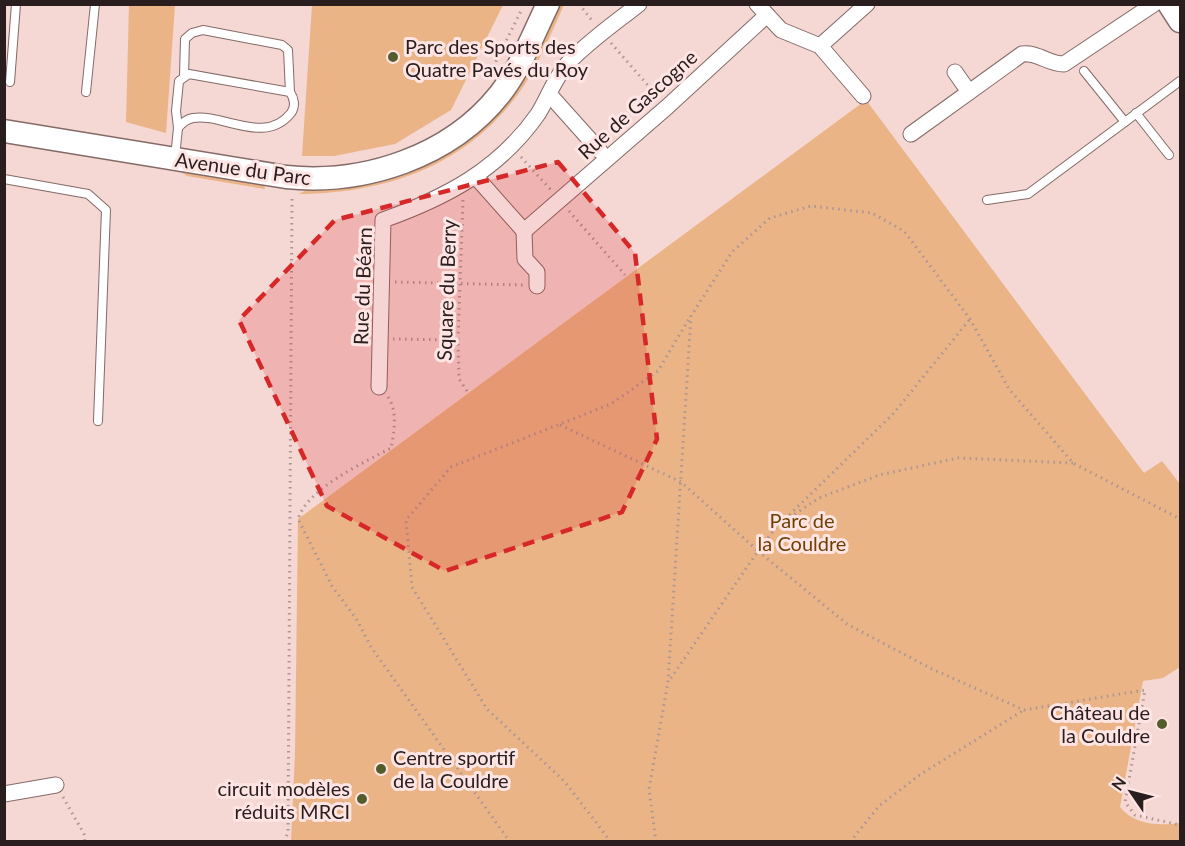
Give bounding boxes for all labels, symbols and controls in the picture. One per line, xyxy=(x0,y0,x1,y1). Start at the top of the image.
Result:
place label: Parc des Sports des Quatre Pavés du Roy xyxy=(405,34,589,81)
street label: Rue de Gascogne xyxy=(573,44,701,164)
marker: Parc des Sports des Quatre Pavés du Roy xyxy=(386,50,400,64)
street label: Avenue du Parc xyxy=(174,147,313,189)
street label: Square du Berry xyxy=(432,218,460,361)
street label: Rue du Béarn xyxy=(348,227,376,345)
park label: Parc de la Couldre xyxy=(758,508,846,555)
place label: Château de la Couldre xyxy=(1050,700,1150,747)
marker: Château de la Couldre xyxy=(1155,717,1169,731)
place label: Centre sportif de la Couldre xyxy=(393,745,515,792)
marker: Centre sportif de la Couldre xyxy=(374,762,388,776)
north arrow xyxy=(1101,762,1161,822)
text: N xyxy=(1107,773,1130,794)
place label: circuit modèles réduits MRCI xyxy=(218,776,350,823)
marker: circuit modèles réduits MRCI xyxy=(355,792,369,806)

